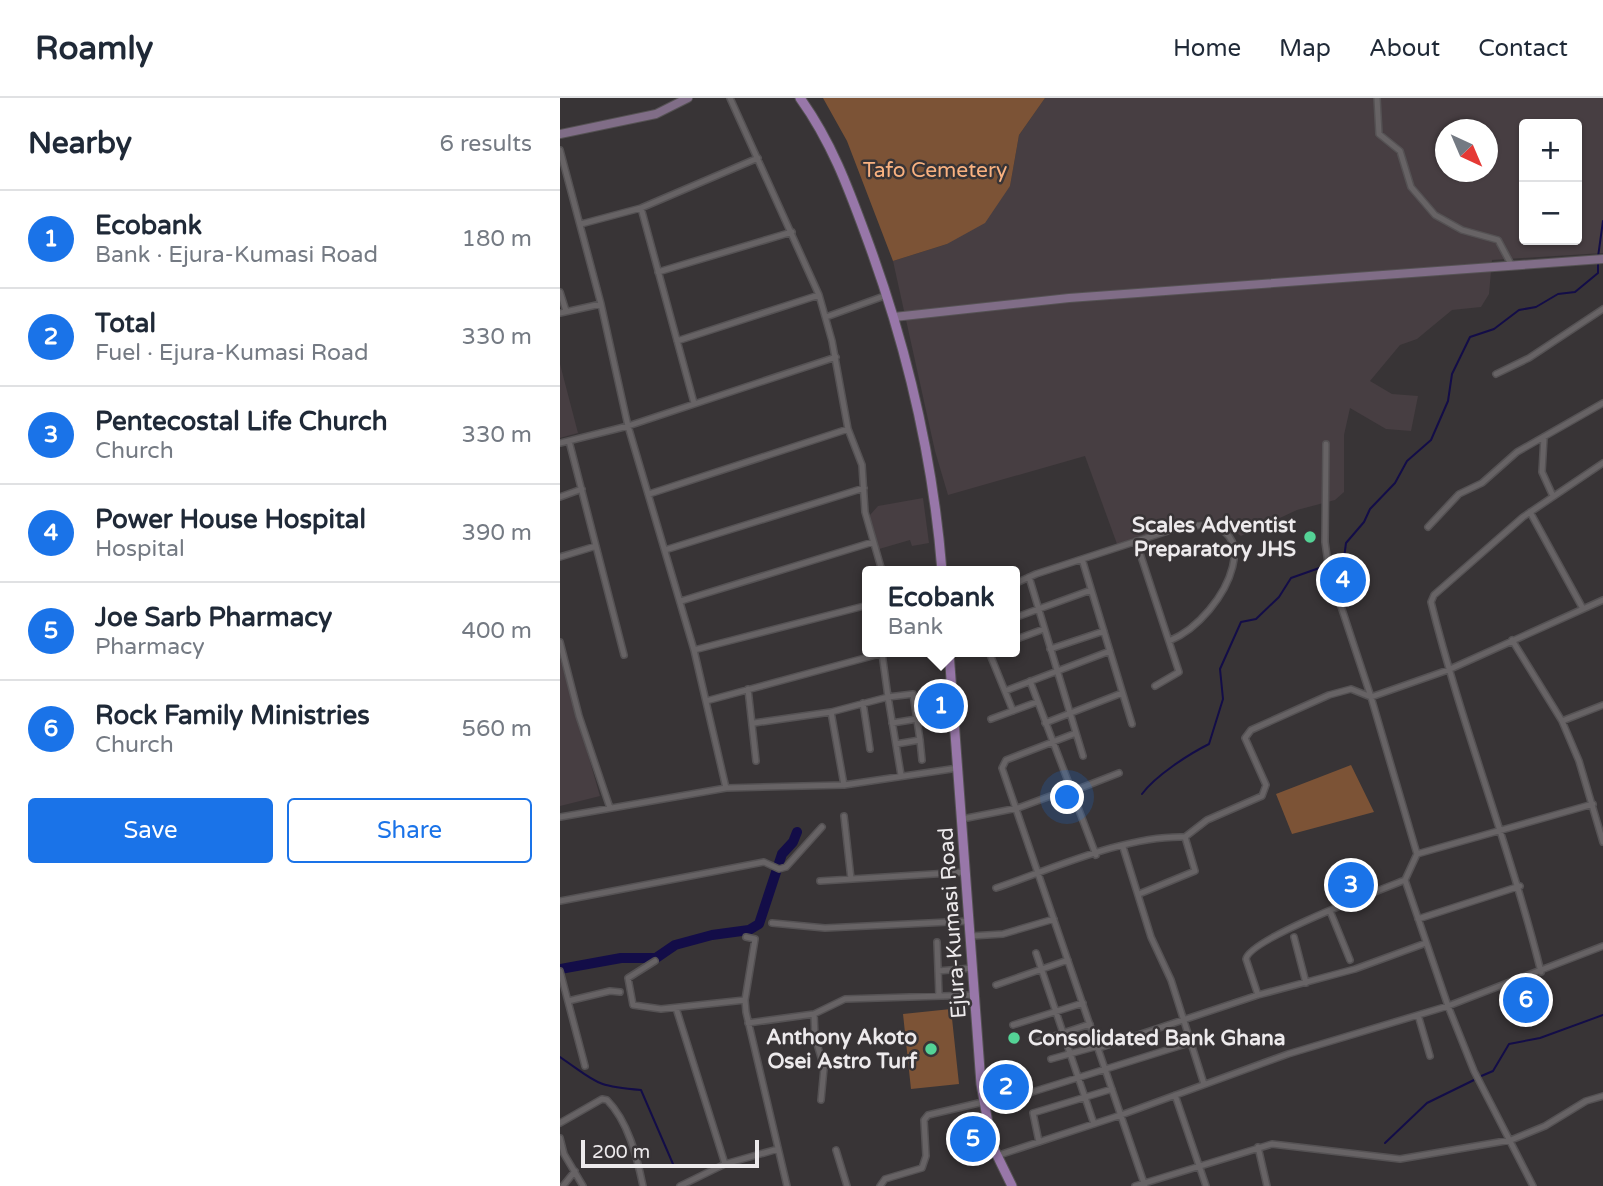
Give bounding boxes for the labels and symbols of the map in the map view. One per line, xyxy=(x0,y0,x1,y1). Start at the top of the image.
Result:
north arrow xyxy=(1435,119,1498,182)
park label: Tafo Cemetery xyxy=(863,158,1007,183)
place label: Scales Adventist Preparatory JHS xyxy=(1132,513,1296,562)
marker: Scales Adventist Preparatory JHS xyxy=(1302,529,1318,545)
pin: 4 xyxy=(1320,554,1366,606)
pin: 1 xyxy=(918,680,964,732)
your location xyxy=(1050,780,1084,814)
street label: Ejura-Kumasi Road xyxy=(933,827,972,1019)
pin: 3 xyxy=(1328,859,1374,911)
pin: 6 xyxy=(1503,974,1549,1026)
place label: Anthony Akoto Osei Astro Turf xyxy=(766,1025,918,1074)
place label: Consolidated Bank Ghana xyxy=(1028,1026,1286,1051)
marker: Consolidated Bank Ghana xyxy=(1006,1030,1022,1046)
marker: Anthony Akoto Osei Astro Turf xyxy=(923,1041,939,1057)
pin: 2 xyxy=(983,1061,1029,1113)
pin: 5 xyxy=(950,1113,996,1165)
scale bar xyxy=(581,1137,760,1169)

